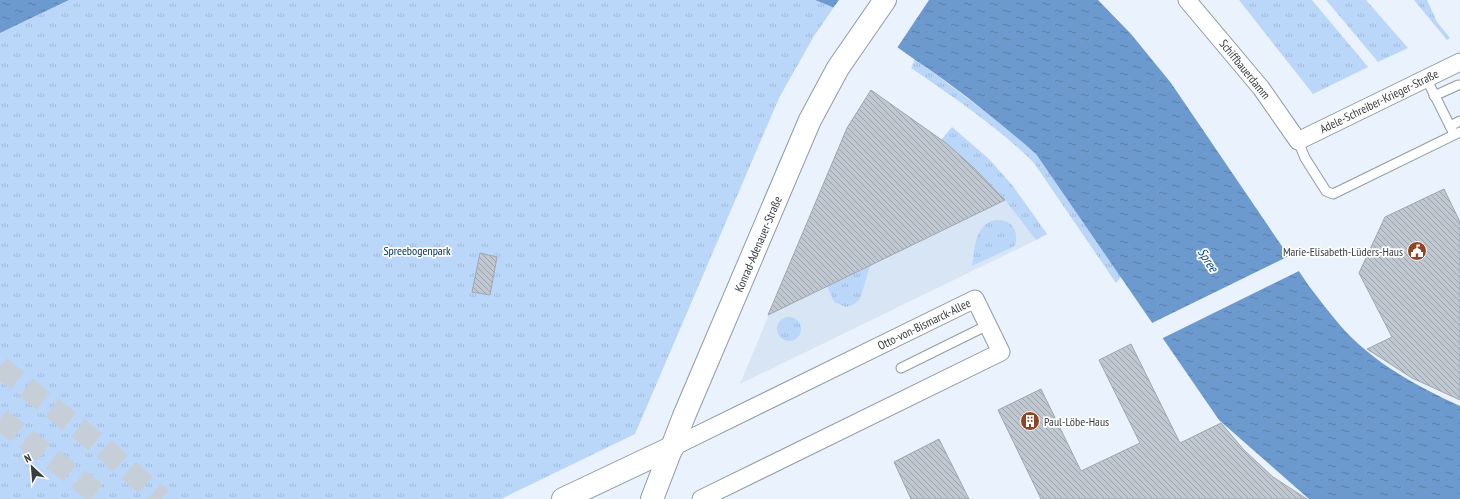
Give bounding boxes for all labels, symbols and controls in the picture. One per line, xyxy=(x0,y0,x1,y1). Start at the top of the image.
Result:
street label: Schiffbauerdamm xyxy=(1216,36,1274,102)
street label: Adele-Schreiber-Krieger-Straße xyxy=(1317,66,1441,136)
street label: Konrad-Adenauer-Straße xyxy=(731,194,785,294)
public building icon: Marie-Elisabeth-Lüders-Haus xyxy=(1406,240,1428,262)
park label: Spreebogenpark xyxy=(383,243,451,258)
place label: Marie-Elisabeth-Lüders-Haus xyxy=(1283,244,1403,259)
water label: Spree xyxy=(1194,245,1223,277)
street label: Otto-von-Bismarck-Allee xyxy=(875,295,973,353)
building icon: Paul-Löbe-Haus xyxy=(1019,410,1041,432)
place label: Paul-Löbe-Haus xyxy=(1044,414,1109,429)
north arrow xyxy=(12,447,52,487)
text: N xyxy=(22,450,33,466)

